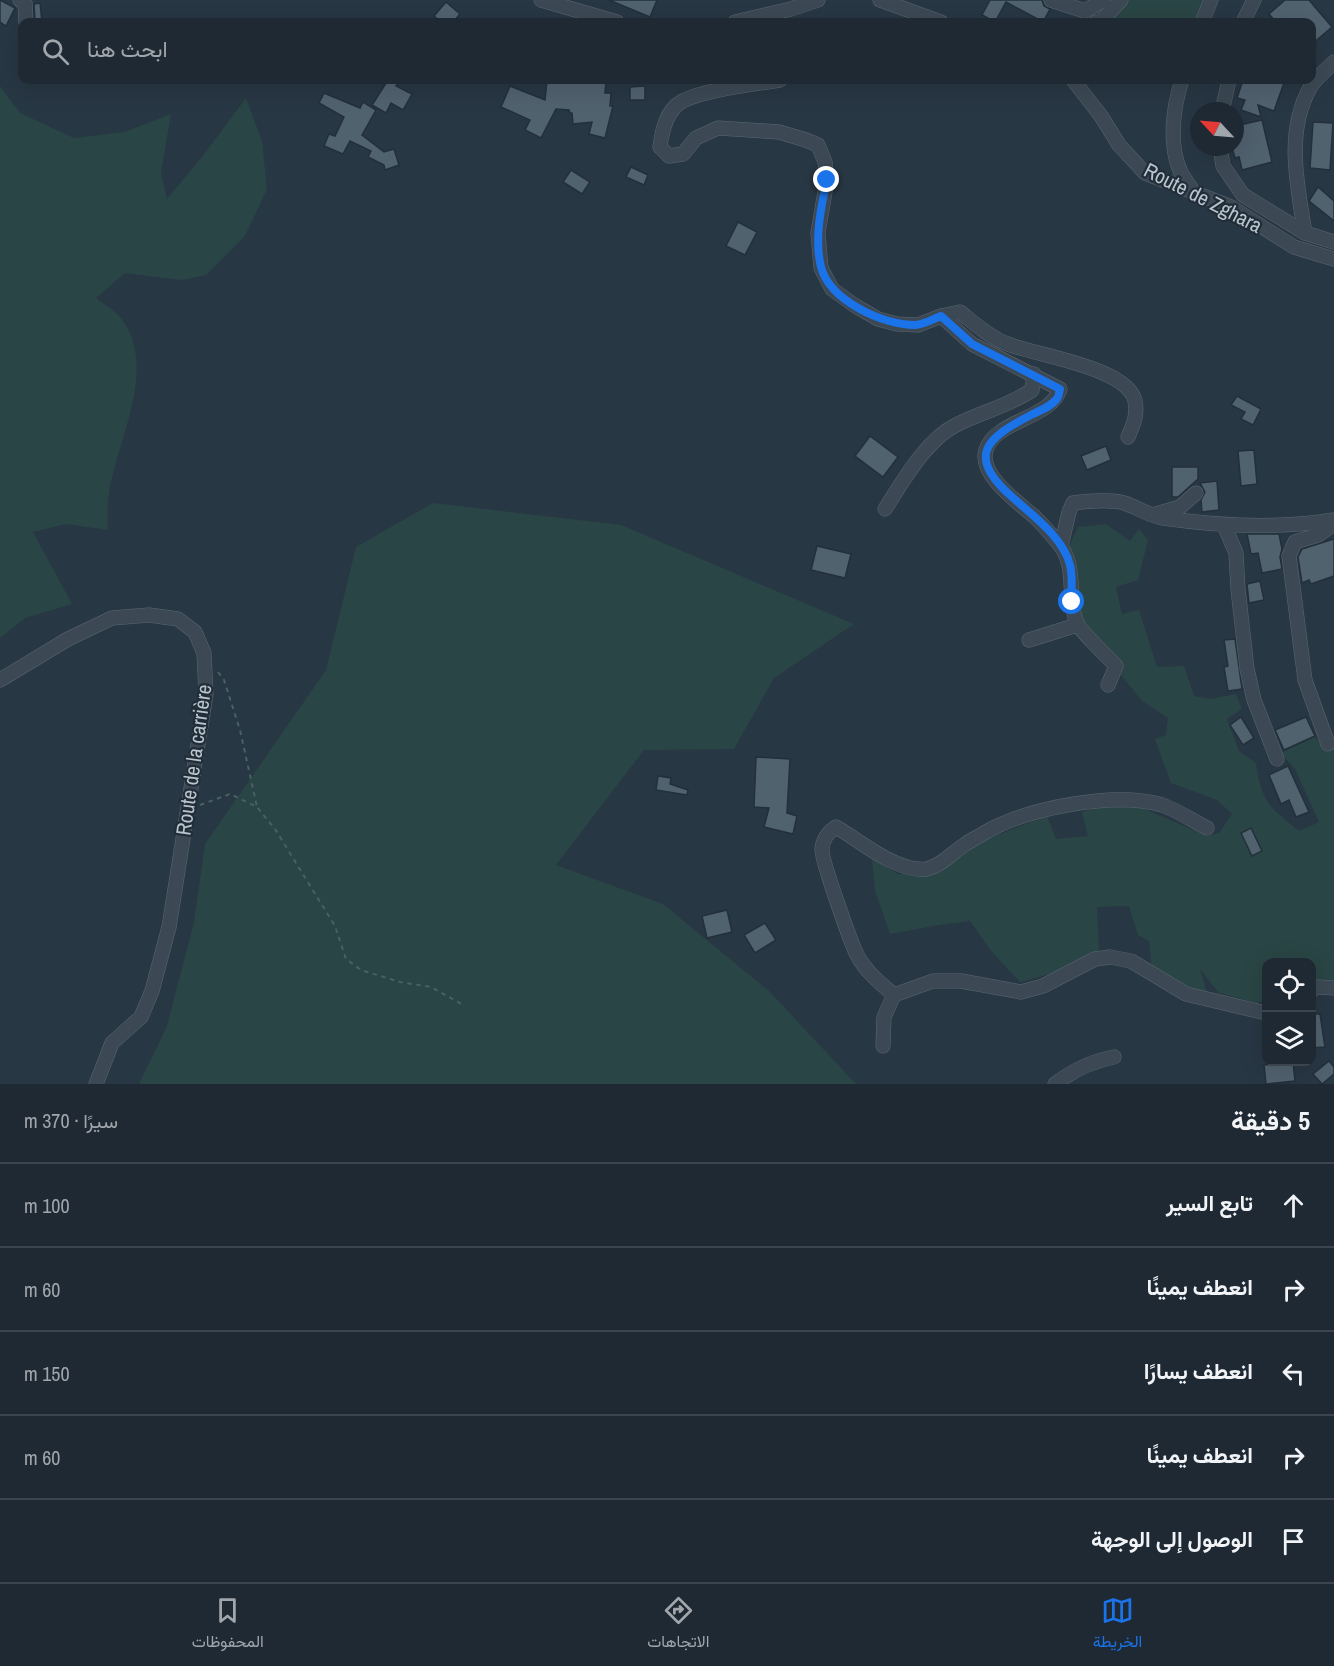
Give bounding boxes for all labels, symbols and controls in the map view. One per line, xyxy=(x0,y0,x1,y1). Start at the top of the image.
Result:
search box xyxy=(18,18,1316,84)
text: ابحث هنا xyxy=(87,34,168,64)
icon: search xyxy=(39,35,72,68)
north arrow xyxy=(1190,102,1244,156)
street label: Route de Zghara xyxy=(1139,155,1268,240)
route end xyxy=(813,166,839,192)
route start xyxy=(1058,588,1084,614)
street label: Route de la carrière xyxy=(169,683,218,837)
map controls xyxy=(1262,958,1316,1066)
button: locate xyxy=(1262,958,1316,1012)
button: layers xyxy=(1262,1012,1316,1066)
text: 5 دقيقة xyxy=(1231,1103,1310,1138)
text: سيرًا · 370 m xyxy=(24,1107,118,1134)
text: تابع السير xyxy=(1166,1188,1253,1218)
icon: ahead xyxy=(1277,1189,1310,1222)
text: 100 m xyxy=(24,1192,70,1219)
text: انعطف يمينًا xyxy=(1147,1272,1253,1302)
icon: right xyxy=(1277,1273,1310,1306)
text: 60 m xyxy=(24,1276,60,1303)
text: انعطف يسارًا xyxy=(1144,1356,1253,1386)
icon: left xyxy=(1277,1357,1310,1390)
text: 150 m xyxy=(24,1360,70,1387)
text: انعطف يمينًا xyxy=(1147,1440,1253,1470)
icon: right xyxy=(1277,1441,1310,1474)
text: 60 m xyxy=(24,1444,60,1471)
text: الوصول إلى الوجهة xyxy=(1091,1524,1253,1554)
icon: arrive xyxy=(1277,1525,1310,1558)
tab: المحفوظات xyxy=(192,1594,264,1656)
tab: الاتجاهات xyxy=(647,1594,709,1656)
tab: الخريطة xyxy=(1093,1594,1142,1656)

